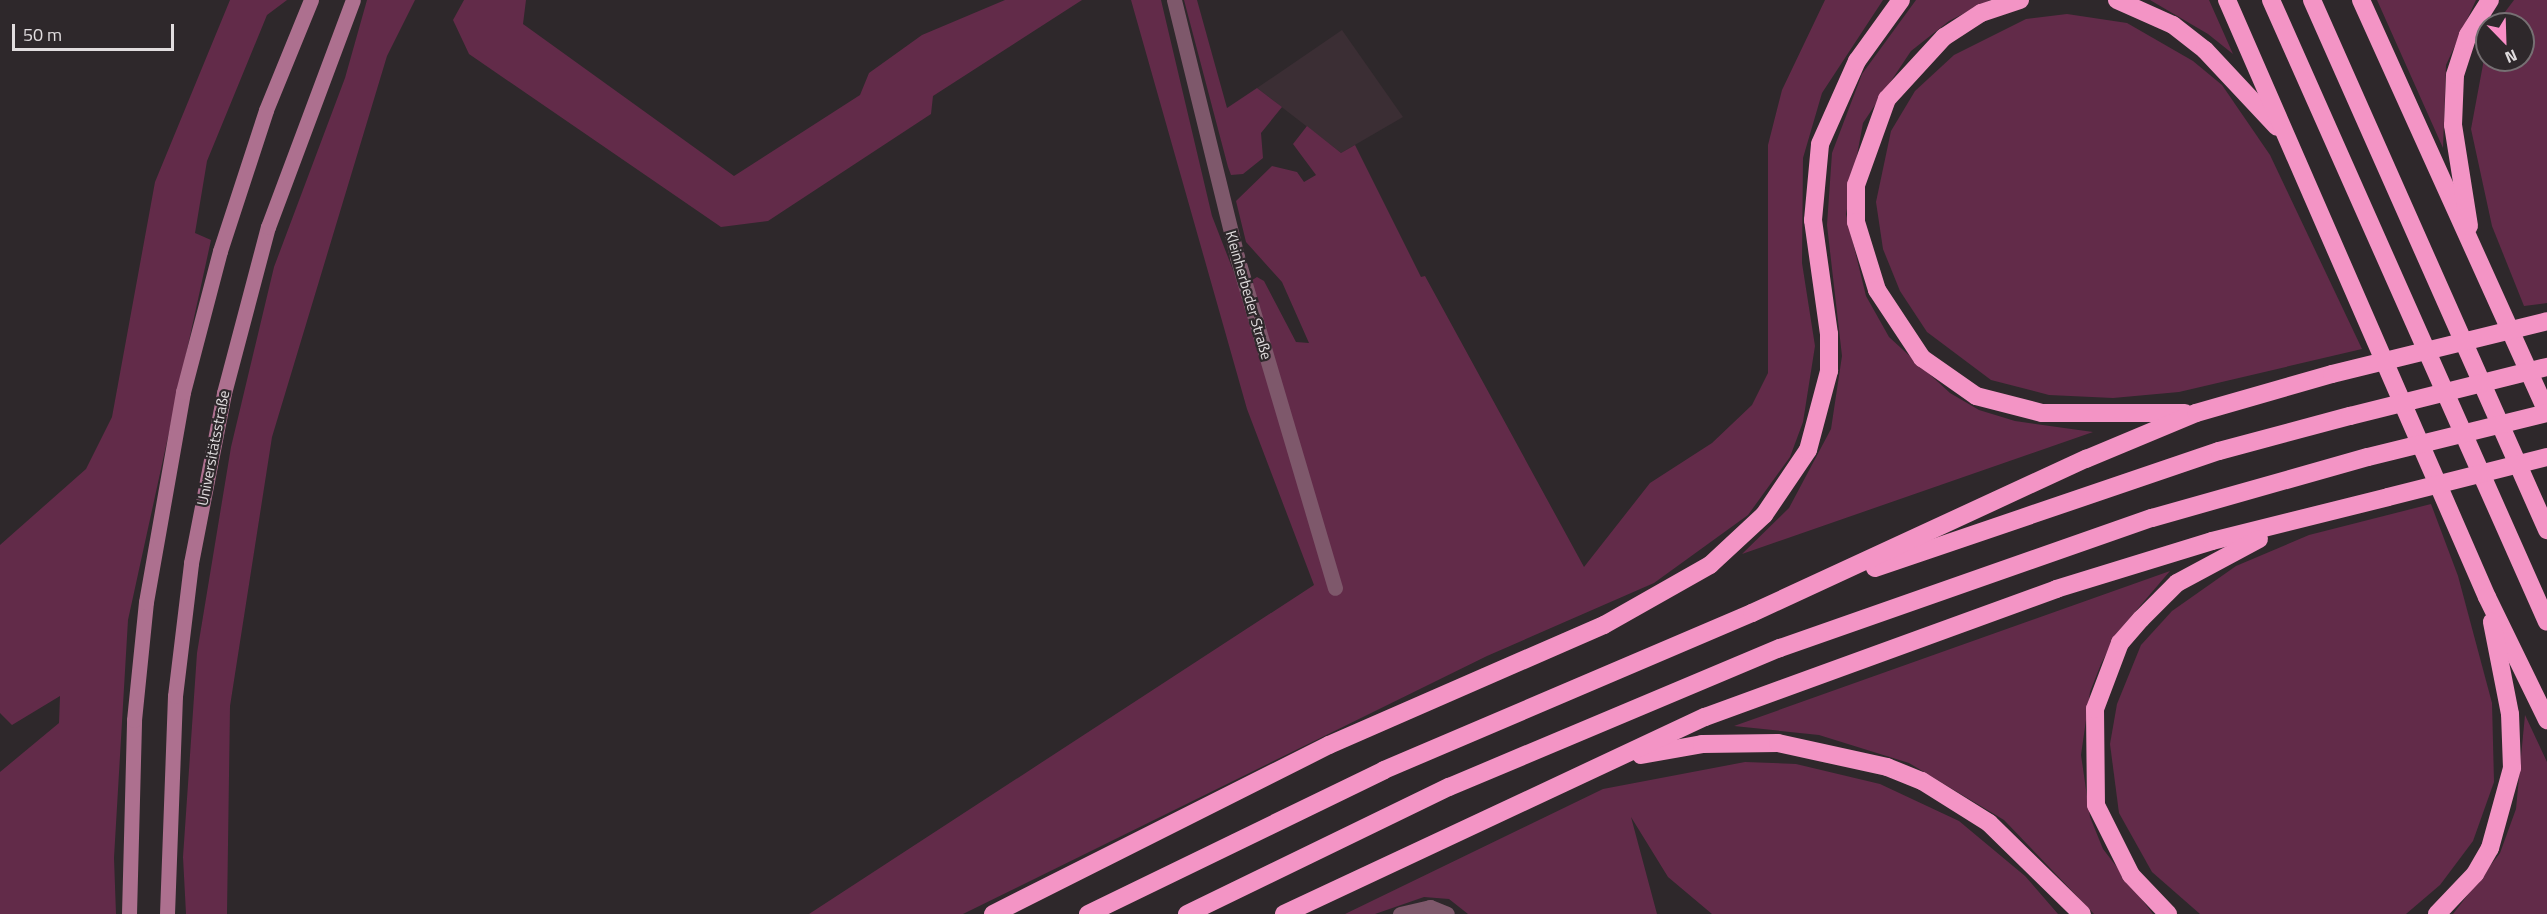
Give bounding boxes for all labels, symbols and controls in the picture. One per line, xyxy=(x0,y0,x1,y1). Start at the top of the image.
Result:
scale bar xyxy=(15,12,177,50)
north arrow xyxy=(2475,12,2535,72)
text: 50 m xyxy=(23,21,62,48)
text: N xyxy=(2501,44,2521,70)
street label: Kleinherbeder Straße xyxy=(1222,228,1276,362)
street label: Universitätsstraße xyxy=(193,389,233,507)

